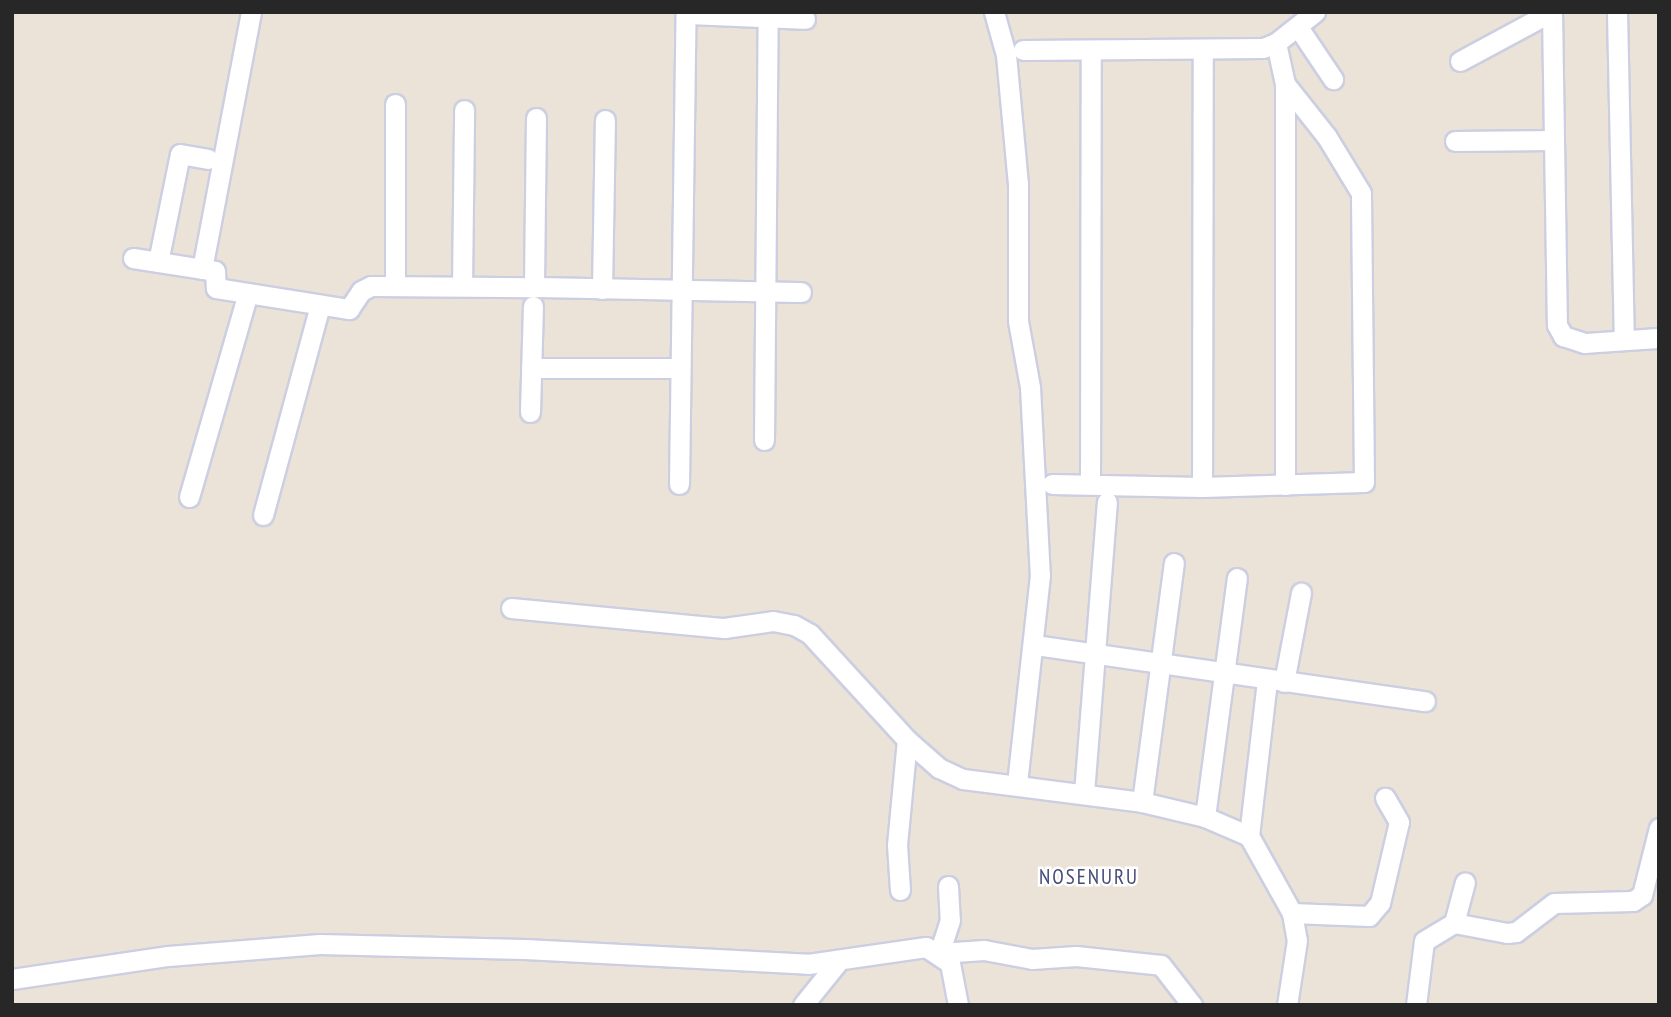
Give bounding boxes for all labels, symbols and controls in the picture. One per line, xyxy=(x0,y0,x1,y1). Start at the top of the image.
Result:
district label: NOSENURU xyxy=(1040,864,1138,890)

